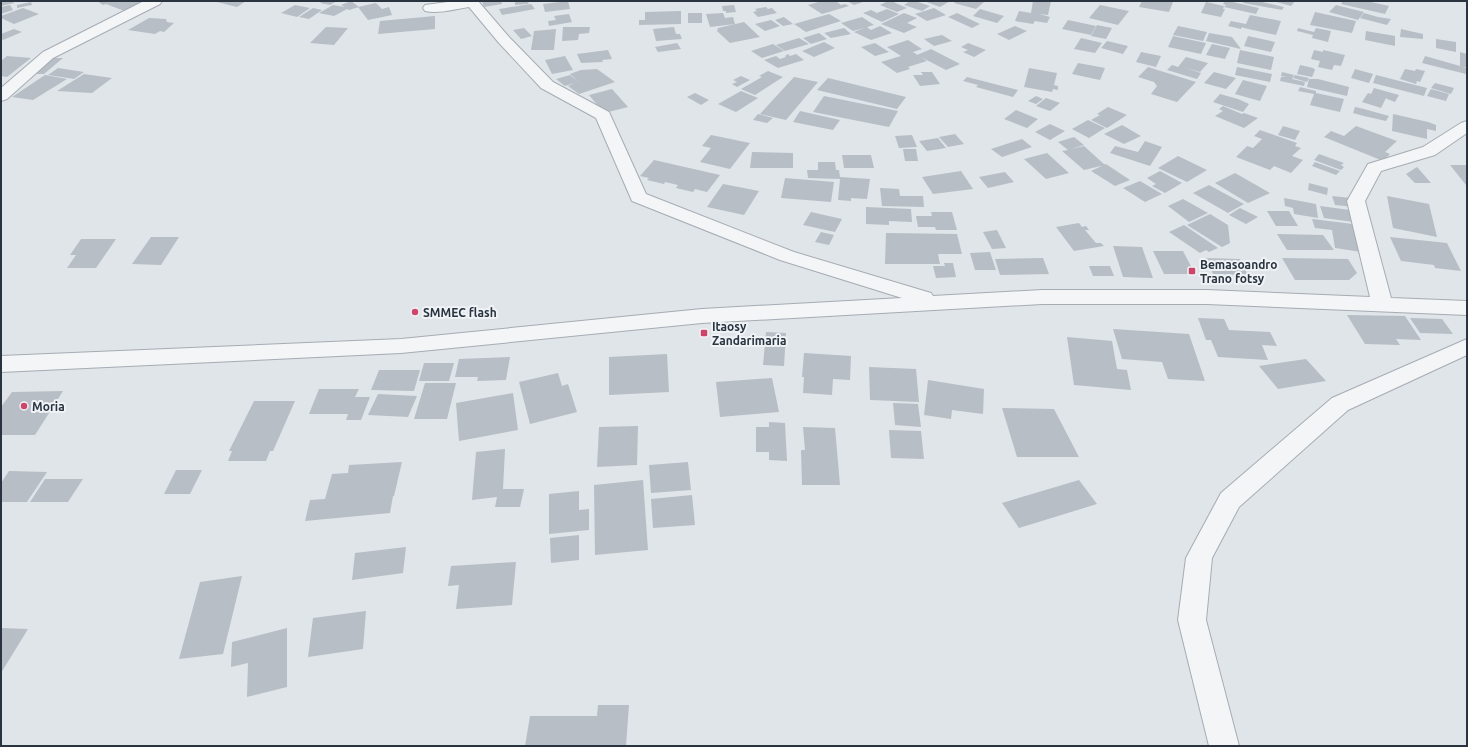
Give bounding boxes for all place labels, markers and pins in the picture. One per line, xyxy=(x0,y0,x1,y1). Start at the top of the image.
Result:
place label: Bemasoandro Trano fotsy xyxy=(1200,258,1277,285)
marker: Bemasoandro Trano fotsy xyxy=(1187,266,1197,276)
place label: SMMEC flash xyxy=(423,306,497,319)
marker: SMMEC flash xyxy=(410,307,420,317)
place label: Itaosy Zandarimaria xyxy=(712,320,786,347)
marker: Itaosy Zandarimaria xyxy=(699,328,709,338)
place label: Moria xyxy=(32,400,65,413)
marker: Moria xyxy=(19,401,29,411)

